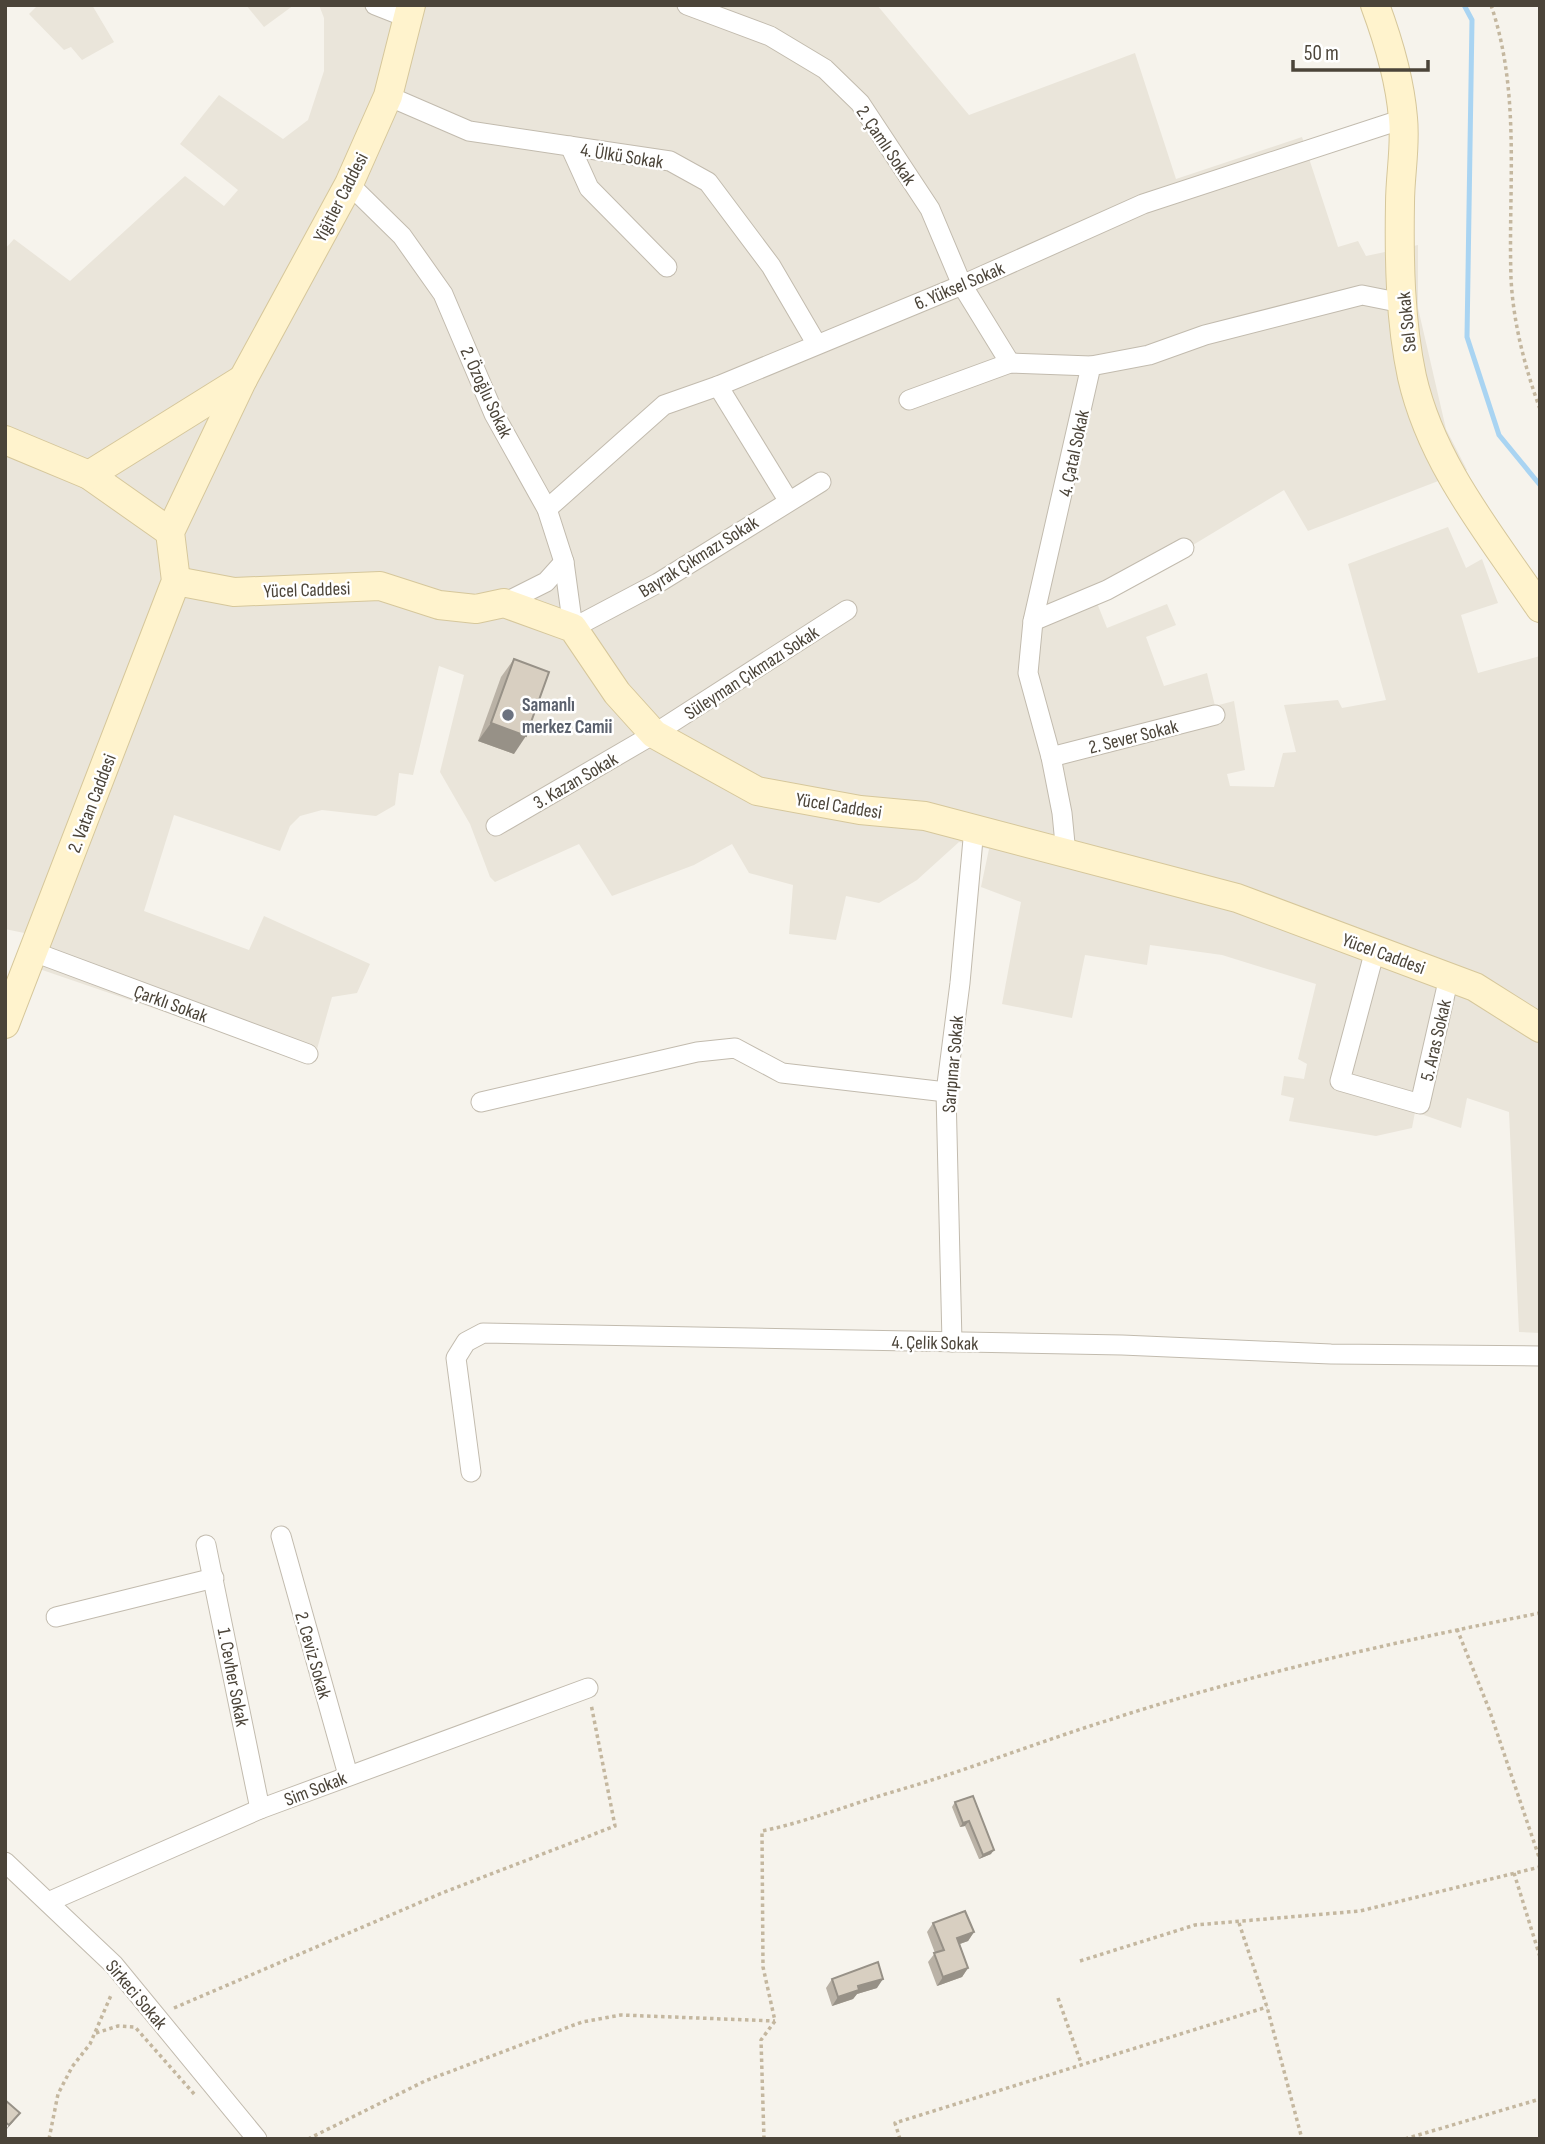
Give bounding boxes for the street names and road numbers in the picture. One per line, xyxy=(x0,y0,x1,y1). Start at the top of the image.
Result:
street label: 2. Çamlı Sokak xyxy=(851,102,921,191)
street label: 4. Ülkü Sokak xyxy=(579,139,666,174)
street label: Yiğitler Caddesi xyxy=(309,149,374,246)
street label: 6. Yüksel Sokak xyxy=(911,257,1009,316)
street label: Sel Sokak xyxy=(1393,290,1422,353)
street label: 2. Özoğlu Sokak xyxy=(454,343,517,443)
street label: 4. Çatal Sokak xyxy=(1054,407,1095,499)
street label: Bayrak Çıkmazı Sokak xyxy=(635,511,763,603)
street label: Yücel Caddesi xyxy=(263,577,351,604)
street label: Süleyman Çıkmazı Sokak xyxy=(680,621,824,725)
street label: 2. Sever Sokak xyxy=(1086,715,1181,760)
street label: 3. Kazan Sokak xyxy=(530,748,623,815)
street label: 2. Vatan Caddesi xyxy=(63,751,122,856)
street label: Yücel Caddesi xyxy=(794,788,883,825)
street label: Yücel Caddesi xyxy=(1339,929,1428,980)
street label: Çarklı Sokak xyxy=(130,980,211,1029)
street label: 5. Aras Sokak xyxy=(1416,997,1457,1083)
street label: Sarıpınar Sokak xyxy=(938,1014,969,1114)
street label: 4. Çelik Sokak xyxy=(891,1331,979,1356)
street label: 2. Ceviz Sokak xyxy=(289,1609,336,1702)
street label: 1. Cevher Sokak xyxy=(212,1626,253,1729)
street label: Sim Sokak xyxy=(281,1767,351,1812)
street label: Sirkeci Sokak xyxy=(100,1956,172,2035)

